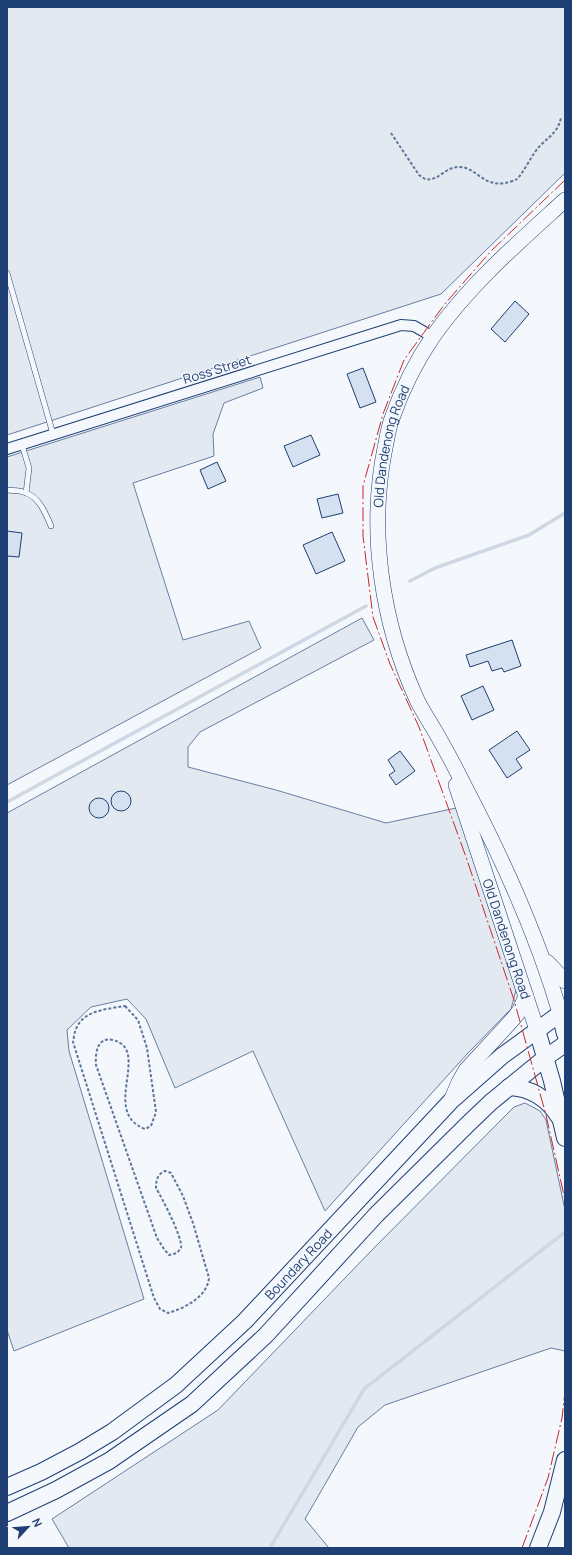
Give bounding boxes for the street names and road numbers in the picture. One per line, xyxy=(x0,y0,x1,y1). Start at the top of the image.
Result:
street label: Ross Street xyxy=(181,350,253,388)
street label: Old Dandenong Road xyxy=(369,382,414,508)
street label: Old Dandenong Road xyxy=(479,876,535,1001)
street label: Boundary Road xyxy=(261,1225,336,1304)

